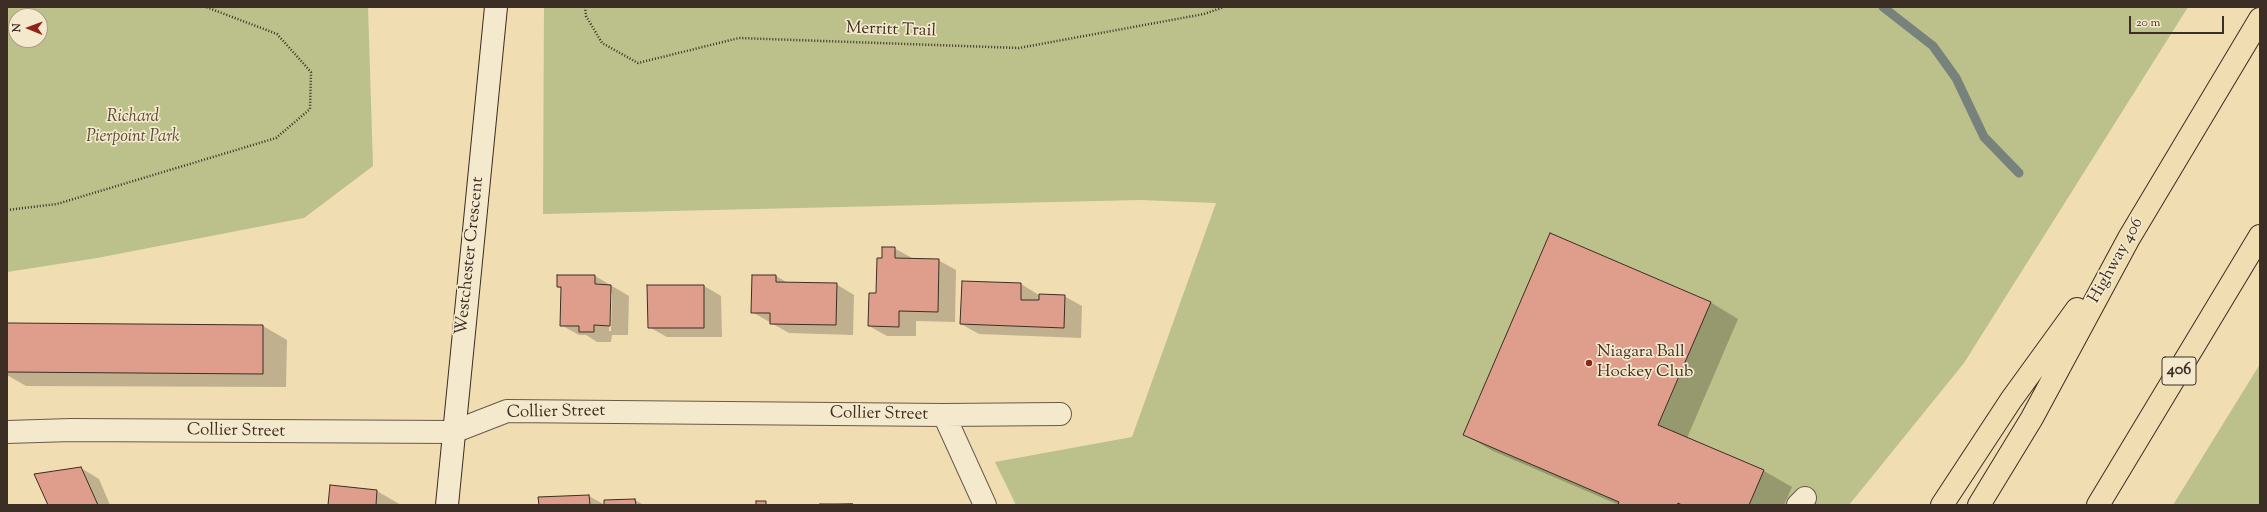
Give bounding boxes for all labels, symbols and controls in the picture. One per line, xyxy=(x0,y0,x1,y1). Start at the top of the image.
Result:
north arrow xyxy=(8,8,48,48)
scale bar xyxy=(2131,8,2226,34)
text: 20 m xyxy=(2136,14,2160,32)
street label: Merritt Trail xyxy=(846,19,936,43)
text: N xyxy=(9,23,25,32)
park label: Richard Pierpoint Park xyxy=(86,108,180,148)
street label: Westchester Crescent xyxy=(453,176,489,336)
street label: Highway 406 xyxy=(2085,215,2149,307)
place label: Niagara Ball Hockey Club xyxy=(1597,343,1693,383)
road number: 406 xyxy=(2162,357,2196,385)
marker: Niagara Ball Hockey Club xyxy=(1584,358,1594,368)
street label: Collier Street xyxy=(507,402,605,424)
street label: Collier Street xyxy=(830,404,928,426)
street label: Collier Street xyxy=(187,421,285,443)

